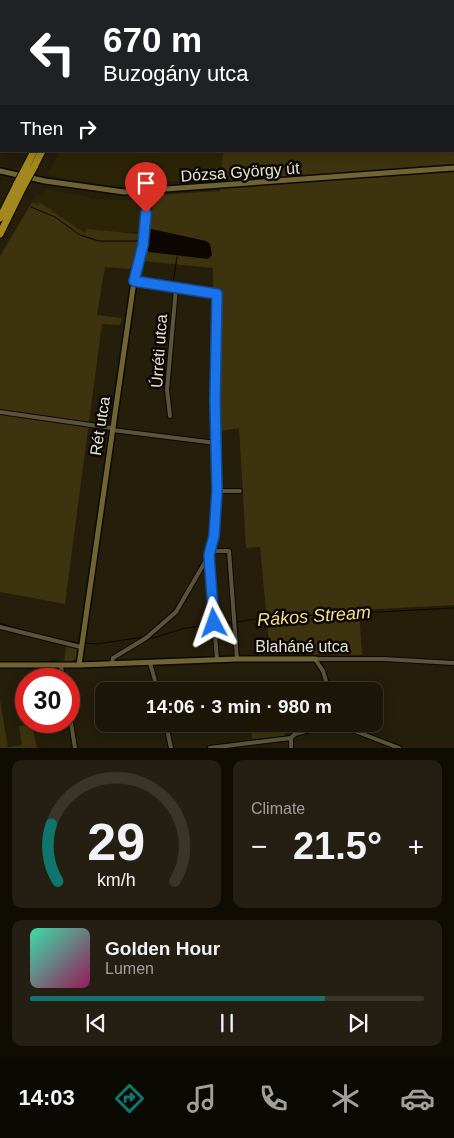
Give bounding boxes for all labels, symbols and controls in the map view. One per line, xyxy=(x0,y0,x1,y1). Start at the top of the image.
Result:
icon: left xyxy=(20,20,85,85)
text: 670 m xyxy=(103,20,202,59)
text: Buzogány utca xyxy=(103,61,249,86)
icon: right xyxy=(73,115,101,143)
text: Then xyxy=(20,118,63,139)
street label: Dózsa György út xyxy=(180,159,301,185)
pin xyxy=(125,162,167,213)
icon: arrive xyxy=(132,169,160,197)
street label: Úrréti utca xyxy=(147,313,170,388)
street label: Rét utca xyxy=(87,395,113,457)
position arrow xyxy=(187,596,239,648)
water label: Rákos Stream xyxy=(256,602,372,630)
street label: Blaháné utca xyxy=(255,638,349,655)
speed limit sign: 30 xyxy=(15,668,80,733)
text: 14:06 · 3 min · 980 m xyxy=(146,696,332,717)
text: Climate xyxy=(251,800,305,817)
text: 29 xyxy=(88,813,145,871)
text: 21.5° xyxy=(293,825,382,867)
text: − xyxy=(251,831,267,862)
text: + xyxy=(408,831,424,862)
text: km/h xyxy=(97,870,136,890)
text: Golden Hour xyxy=(105,938,220,959)
text: Lumen xyxy=(105,960,154,977)
icon: previous xyxy=(82,1009,110,1037)
icon: pause xyxy=(213,1009,241,1037)
icon: next xyxy=(344,1009,372,1037)
icon: directions xyxy=(112,1081,147,1116)
icon: music xyxy=(184,1081,219,1116)
icon: phone xyxy=(256,1081,291,1116)
icon: climate xyxy=(328,1081,363,1116)
icon: car xyxy=(400,1081,435,1116)
text: 14:03 xyxy=(19,1085,75,1110)

